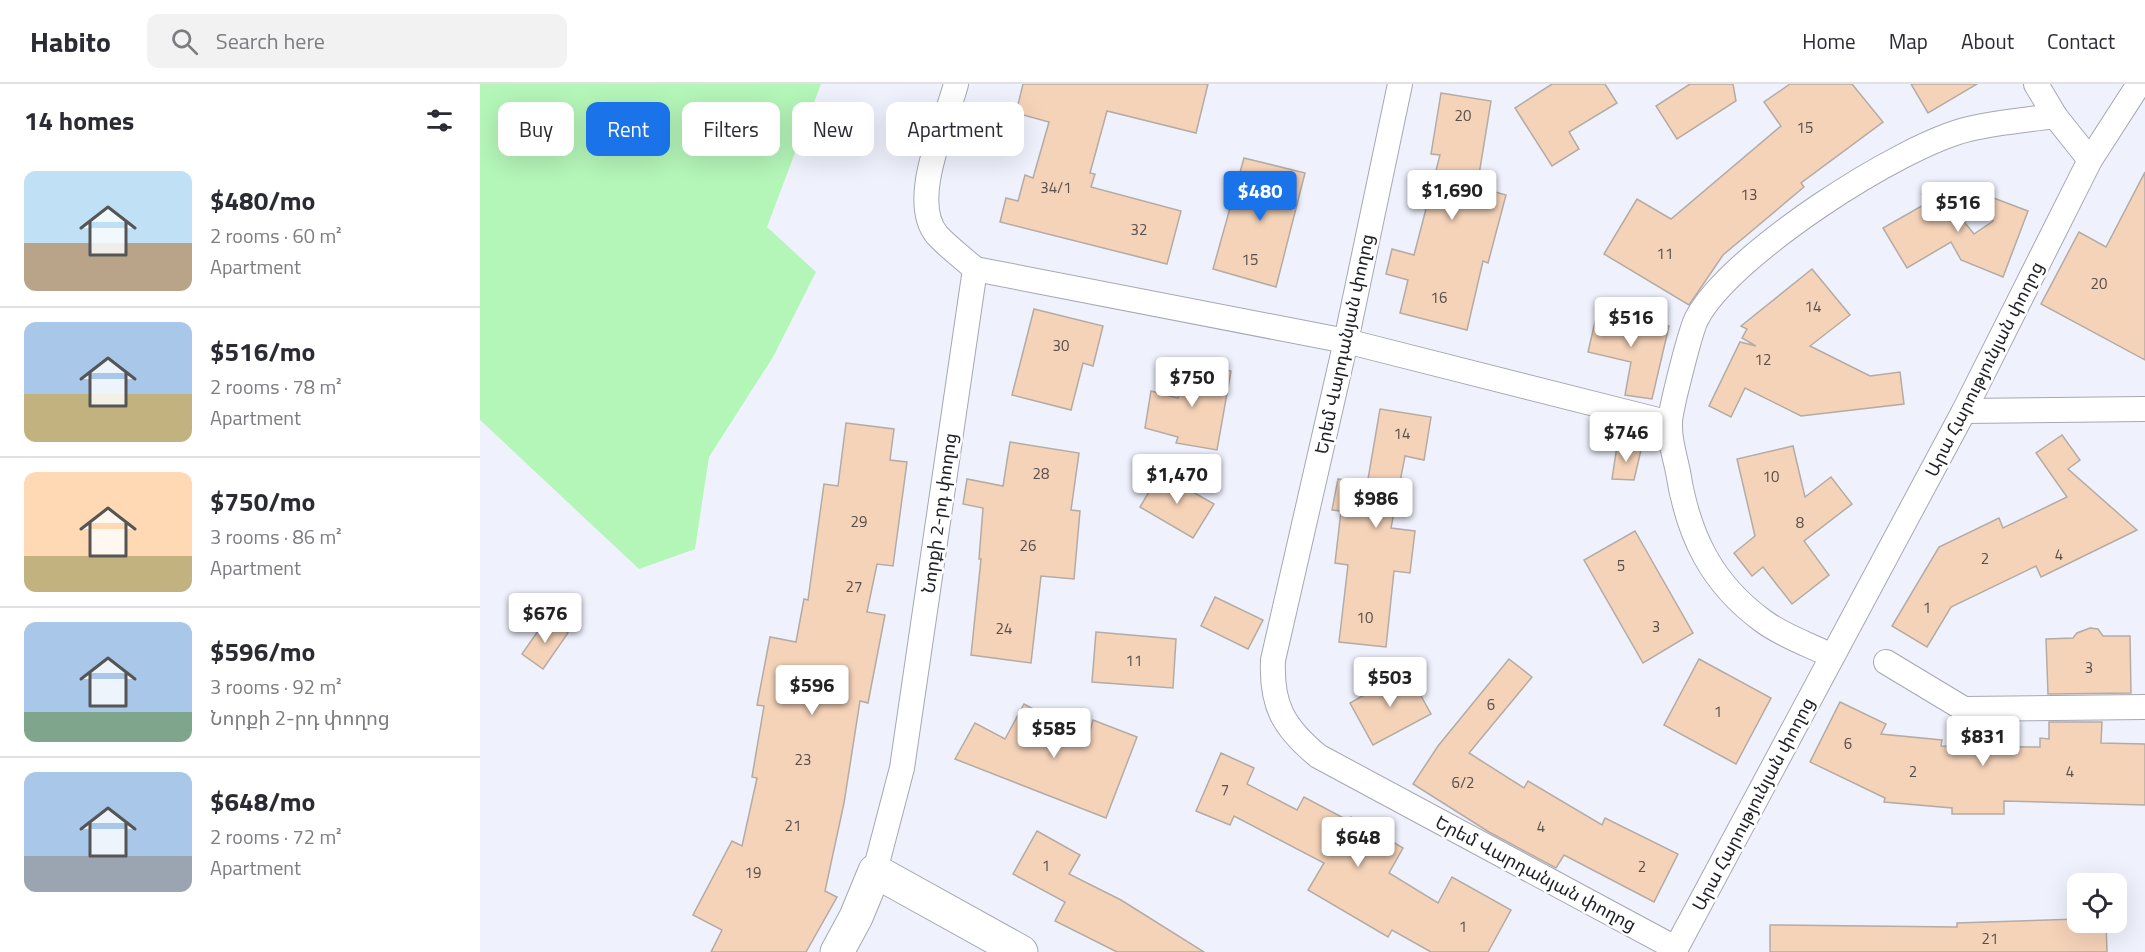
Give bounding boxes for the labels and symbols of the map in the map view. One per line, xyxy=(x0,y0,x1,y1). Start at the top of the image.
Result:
house number: 20 xyxy=(1455,104,1471,127)
house number: 15 xyxy=(1797,116,1813,139)
pin: $1,690 xyxy=(1403,170,1501,221)
pin: $480 xyxy=(1224,171,1296,222)
house number: 34/1 xyxy=(1040,176,1072,199)
pin: $516 xyxy=(1922,182,1994,233)
house number: 13 xyxy=(1741,183,1757,206)
house number: 32 xyxy=(1131,218,1147,241)
street label: Երեմ Վարդանյան փողոց xyxy=(1307,231,1381,457)
house number: 11 xyxy=(1657,242,1673,265)
house number: 15 xyxy=(1242,248,1258,271)
street label: Արա Հարությունյան փողոց xyxy=(1918,257,2050,481)
house number: 20 xyxy=(2091,272,2107,295)
house number: 16 xyxy=(1431,286,1447,309)
house number: 14 xyxy=(1805,295,1821,318)
pin: $516 xyxy=(1595,297,1667,348)
house number: 30 xyxy=(1053,334,1069,357)
house number: 12 xyxy=(1755,348,1771,371)
pin: $750 xyxy=(1156,357,1228,408)
pin: $746 xyxy=(1590,412,1662,463)
house number: 14 xyxy=(1394,422,1410,445)
street label: Նորքի 2-րդ փողոց xyxy=(914,431,964,595)
pin: $1,470 xyxy=(1128,454,1226,505)
house number: 28 xyxy=(1033,462,1049,485)
house number: 10 xyxy=(1763,465,1779,488)
pin: $986 xyxy=(1340,478,1412,529)
house number: 29 xyxy=(851,510,867,533)
house number: 8 xyxy=(1796,511,1804,534)
house number: 26 xyxy=(1020,534,1036,557)
house number: 4 xyxy=(2055,543,2063,566)
house number: 2 xyxy=(1981,547,1989,570)
house number: 5 xyxy=(1617,554,1625,577)
house number: 27 xyxy=(846,575,862,598)
pin: $676 xyxy=(509,593,581,644)
house number: 1 xyxy=(1923,596,1931,619)
house number: 10 xyxy=(1357,606,1373,629)
house number: 3 xyxy=(1652,615,1660,638)
house number: 24 xyxy=(996,617,1012,640)
house number: 11 xyxy=(1126,649,1142,672)
house number: 3 xyxy=(2085,656,2093,679)
pin: $503 xyxy=(1354,657,1426,708)
pin: $596 xyxy=(776,665,848,716)
street label: Արա Հարությունյան փողոց xyxy=(1685,692,1821,916)
house number: 6 xyxy=(1487,693,1495,716)
house number: 1 xyxy=(1714,700,1722,723)
pin: $585 xyxy=(1018,708,1090,759)
pin: $831 xyxy=(1947,716,2019,767)
house number: 6 xyxy=(1844,732,1852,755)
house number: 23 xyxy=(795,748,811,771)
house number: 2 xyxy=(1909,760,1917,783)
house number: 4 xyxy=(2066,760,2074,783)
house number: 6/2 xyxy=(1452,771,1474,794)
house number: 7 xyxy=(1221,778,1229,801)
street label: Երեմ Վարդանյան փողոց xyxy=(1431,808,1641,938)
house number: 21 xyxy=(785,814,801,837)
house number: 4 xyxy=(1537,815,1545,838)
pin: $648 xyxy=(1322,817,1394,868)
house number: 1 xyxy=(1042,854,1050,877)
house number: 2 xyxy=(1638,855,1646,878)
house number: 19 xyxy=(745,861,761,884)
house number: 1 xyxy=(1459,915,1467,938)
house number: 21 xyxy=(1982,927,1998,950)

